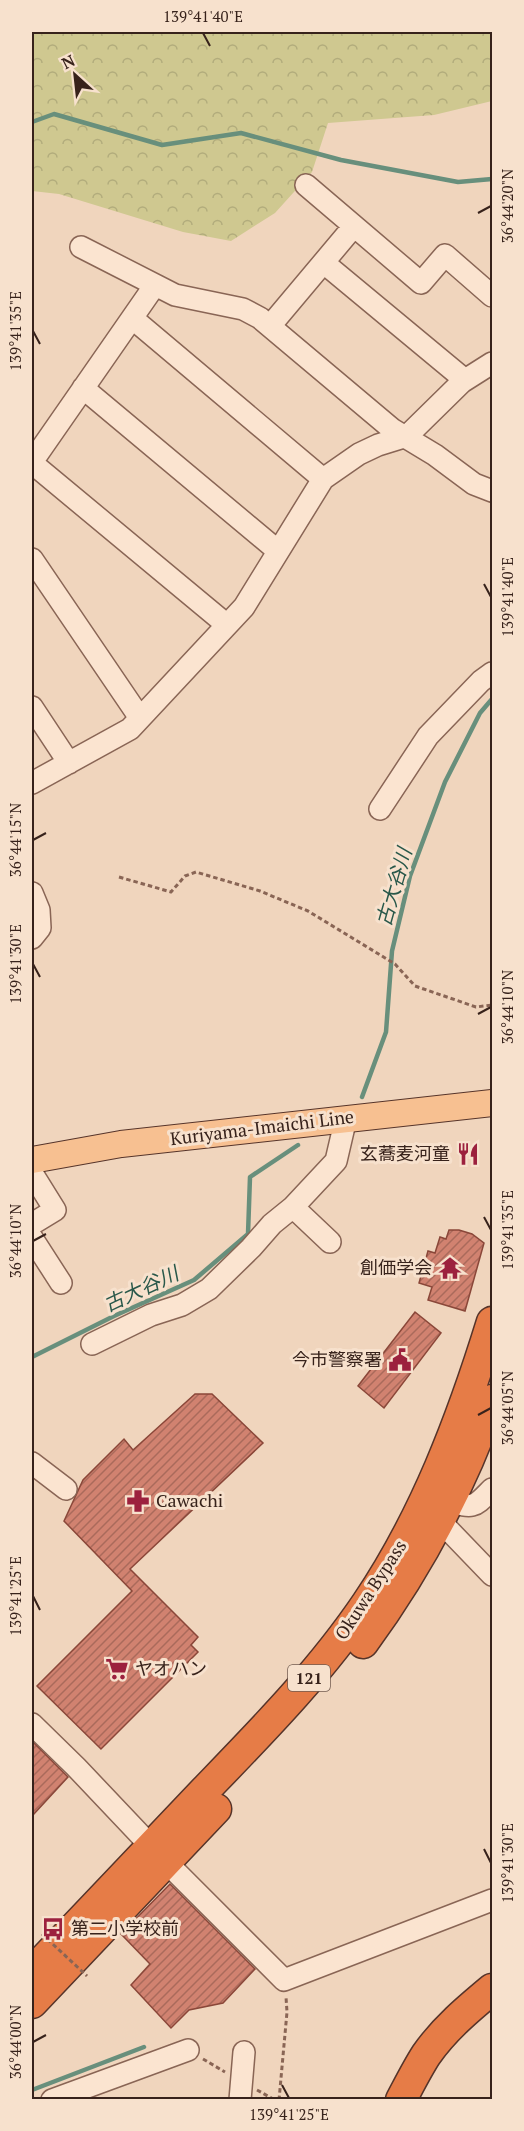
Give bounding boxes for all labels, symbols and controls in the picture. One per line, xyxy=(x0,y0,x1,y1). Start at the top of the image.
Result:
text: 139°41'40"E xyxy=(163,6,243,26)
north arrow xyxy=(45,45,105,105)
text: N xyxy=(58,49,79,74)
text: 36°44'20"N xyxy=(497,169,517,243)
text: 139°41'35"E xyxy=(5,291,25,371)
text: 139°41'40"E xyxy=(497,557,517,637)
text: 36°44'15"N xyxy=(5,803,25,877)
water label: 古大谷川 xyxy=(370,843,418,929)
text: 139°41'30"E xyxy=(5,924,25,1004)
text: 36°44'10"N xyxy=(497,970,517,1044)
street label: Kuriyama-Imaichi Line xyxy=(169,1104,355,1150)
place label: 玄蕎麦河童 xyxy=(360,1141,450,1165)
restaurant icon: 玄蕎麦河童 xyxy=(455,1141,481,1167)
text: 139°41'35"E xyxy=(497,1190,517,1270)
text: 36°44'10"N xyxy=(5,1204,25,1278)
place label: 創価学会 xyxy=(360,1255,432,1279)
temple icon: 創価学会 xyxy=(437,1255,463,1281)
water label: 古大谷川 xyxy=(99,1259,185,1318)
place label: 今市警察署 xyxy=(292,1347,382,1371)
public building icon: 今市警察署 xyxy=(387,1347,413,1373)
text: 36°44'05"N xyxy=(497,1371,517,1445)
pharmacy icon: Cawachi xyxy=(125,1488,151,1514)
place label: Cawachi xyxy=(156,1488,223,1512)
street label: Okuwa Bypass xyxy=(329,1535,411,1644)
text: 139°41'25"E xyxy=(5,1556,25,1636)
supermarket icon: ヤオハン xyxy=(104,1656,130,1682)
place label: ヤオハン xyxy=(135,1656,207,1680)
road number: 121 xyxy=(288,1665,330,1691)
text: 139°41'30"E xyxy=(497,1823,517,1903)
bus stop icon: 第二小学校前 xyxy=(40,1916,66,1942)
place label: 第二小学校前 xyxy=(71,1916,179,1940)
text: 36°44'00"N xyxy=(5,2005,25,2079)
text: 139°41'25"E xyxy=(249,2104,329,2124)

